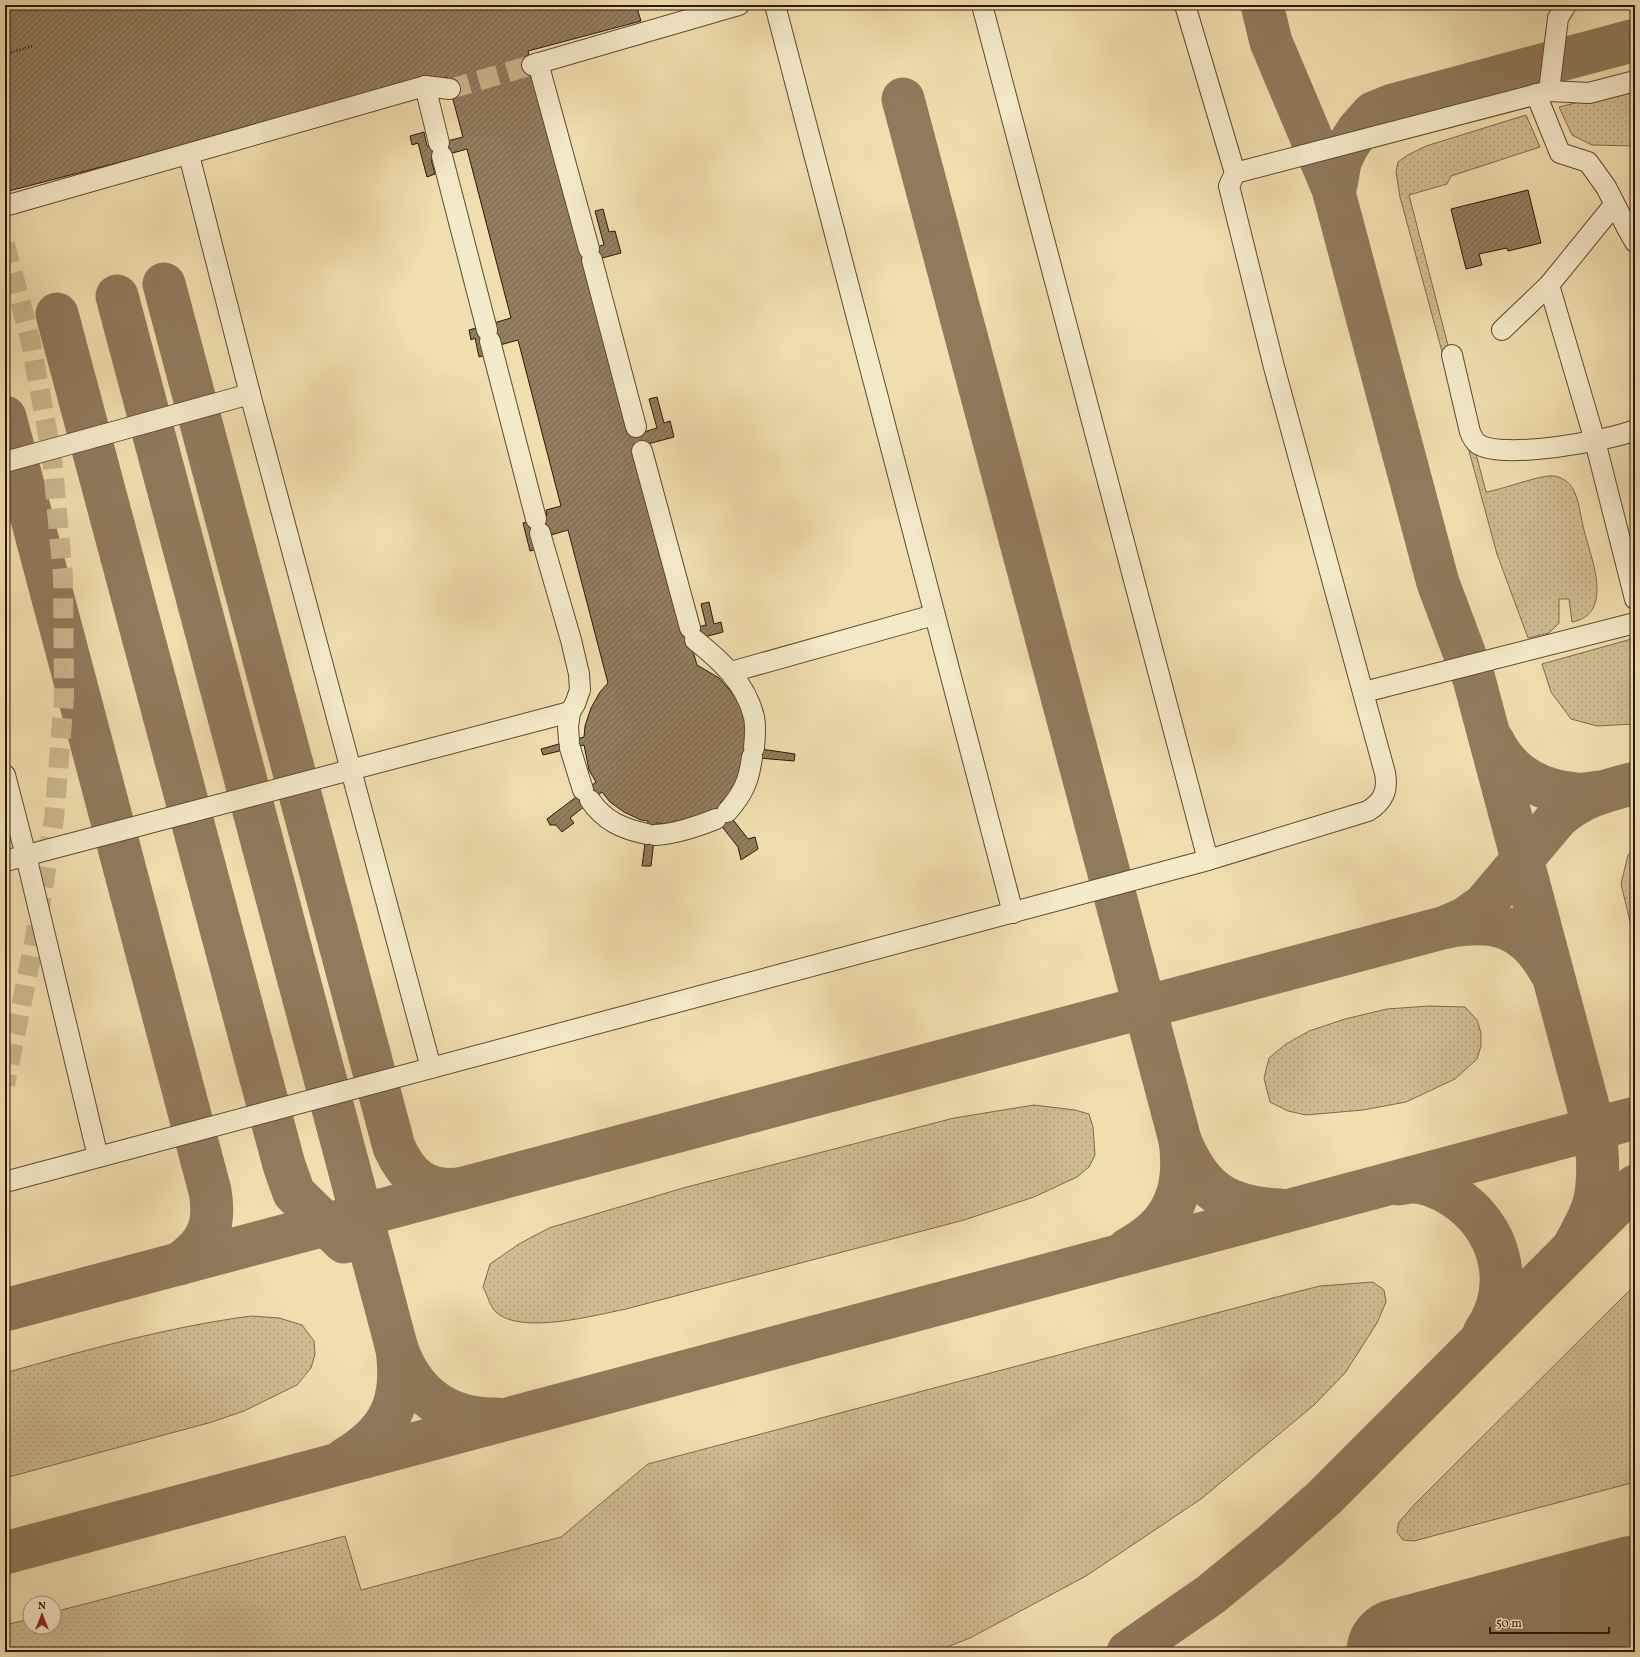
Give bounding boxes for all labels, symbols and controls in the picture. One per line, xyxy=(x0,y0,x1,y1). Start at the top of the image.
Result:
north arrow xyxy=(22,1595,62,1635)
text: N xyxy=(38,1599,46,1614)
scale bar xyxy=(1490,1609,1609,1635)
text: 50 m xyxy=(1496,1616,1522,1632)

